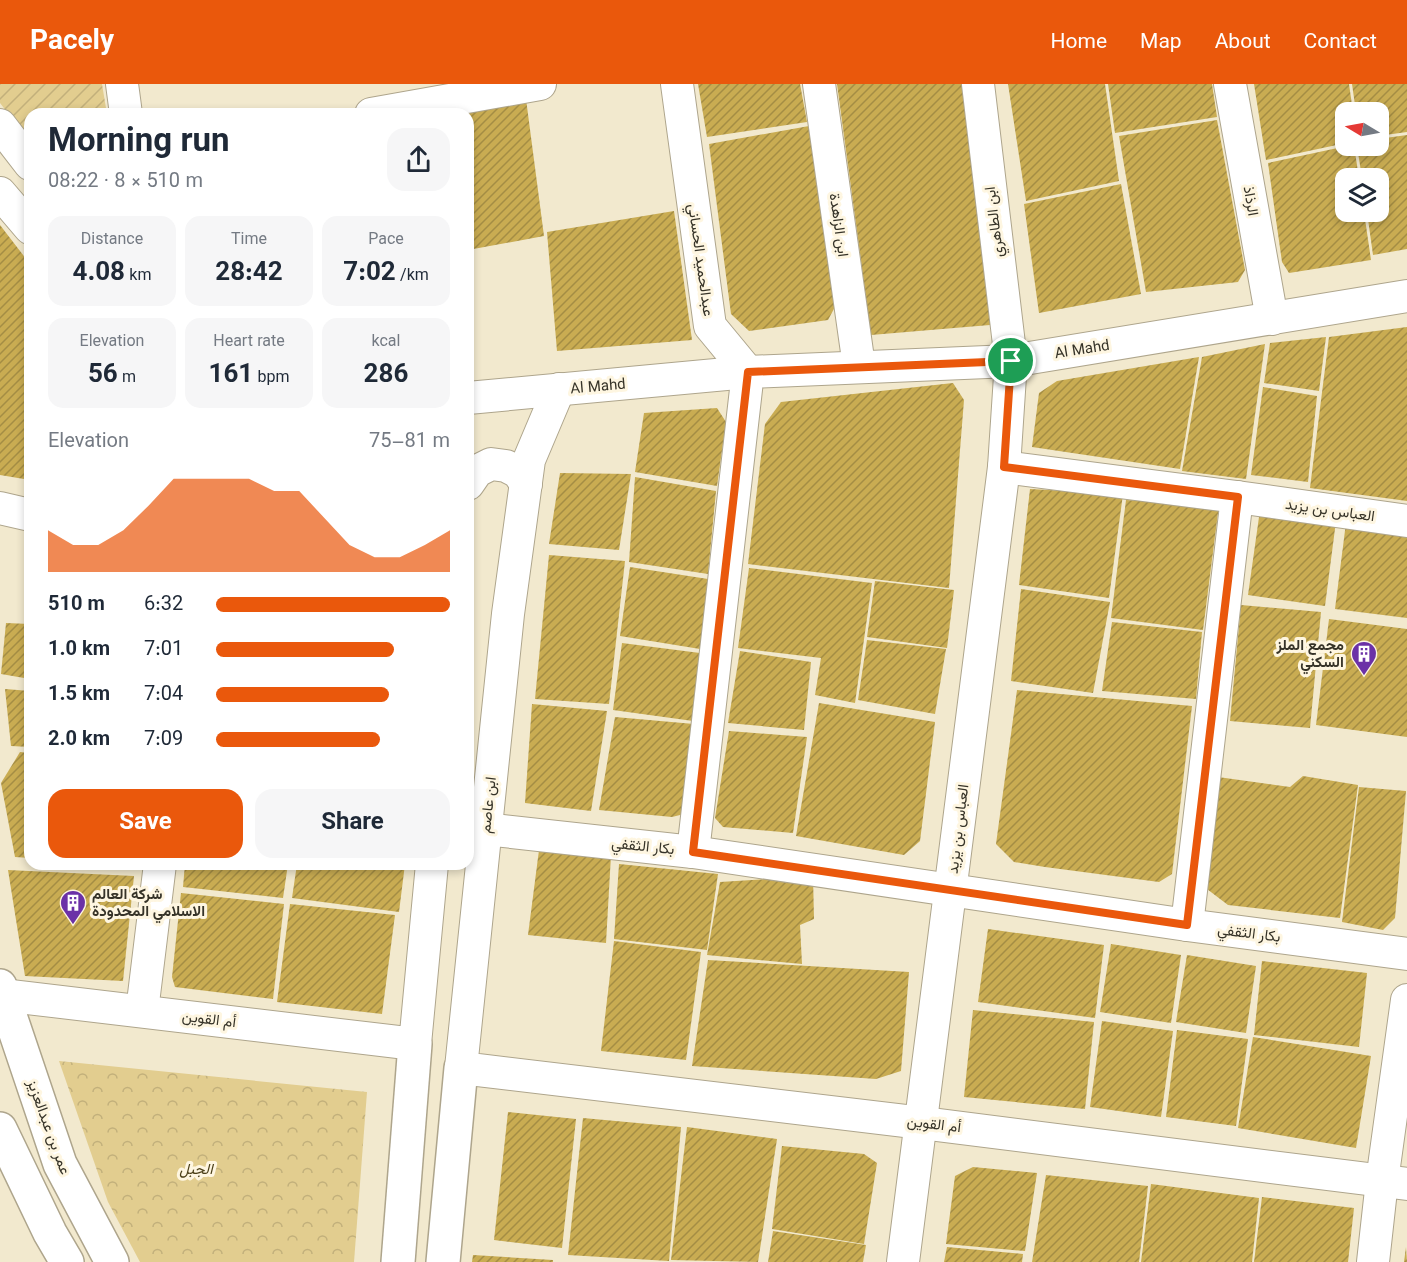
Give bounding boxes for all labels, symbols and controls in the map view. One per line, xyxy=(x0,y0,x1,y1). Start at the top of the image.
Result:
text: Pacely xyxy=(30,20,114,64)
text: Home xyxy=(1051,26,1107,59)
text: Map xyxy=(1140,26,1182,59)
text: About xyxy=(1215,26,1271,59)
text: Contact xyxy=(1304,26,1377,59)
north arrow xyxy=(1335,102,1389,156)
map controls xyxy=(1335,102,1389,222)
text: Morning run xyxy=(48,117,230,169)
button: share xyxy=(387,128,450,191)
text: 08:22 · 8 × 510 m xyxy=(48,166,203,198)
button: layers xyxy=(1335,168,1389,222)
street label: الرذاذ xyxy=(1236,184,1263,218)
street label: ابن الطاهري xyxy=(980,185,1011,259)
street label: ابن الزاهدة xyxy=(822,192,853,259)
street label: عبدالحميد الحساني xyxy=(680,202,719,318)
text: Distance xyxy=(81,228,143,253)
text: Time xyxy=(231,228,267,253)
text: Pace xyxy=(368,228,404,253)
text: 4.08 xyxy=(73,253,125,294)
text: 28:42 xyxy=(215,253,283,294)
text: 7:02 xyxy=(343,253,396,294)
text: km xyxy=(125,264,151,289)
text: /km xyxy=(396,264,429,289)
text: Elevation xyxy=(80,330,144,355)
text: Heart rate xyxy=(213,330,285,355)
text: kcal xyxy=(372,330,400,355)
pin xyxy=(985,335,1036,386)
street label: Al Mahd xyxy=(1053,335,1111,366)
icon: arrive xyxy=(994,344,1027,377)
text: 56 xyxy=(88,355,118,396)
text: 161 xyxy=(208,355,253,396)
text: 286 xyxy=(364,355,408,396)
text: m xyxy=(118,366,136,391)
text: bpm xyxy=(253,366,290,391)
street label: Al Mahd xyxy=(570,374,627,401)
text: Elevation xyxy=(48,426,129,458)
text: 75–81 m xyxy=(369,426,450,458)
street label: العباس بن يزيد xyxy=(1284,494,1376,529)
text: 510 m xyxy=(48,589,105,621)
text: 6:32 xyxy=(144,589,183,621)
text: 1.0 km xyxy=(48,634,110,666)
text: 7:01 xyxy=(144,634,183,666)
place label: مجمع الملز السكني xyxy=(1275,635,1344,675)
building icon: مجمع الملز السكني xyxy=(1349,639,1379,677)
text: 1.5 km xyxy=(48,679,110,711)
text: 7:04 xyxy=(144,679,183,711)
text: 2.0 km xyxy=(48,724,110,756)
text: 7:09 xyxy=(144,724,183,756)
street label: ابن عاصم xyxy=(475,776,504,834)
street label: العباس بن يزيد xyxy=(943,783,976,875)
button: Save xyxy=(48,789,243,858)
button: Share xyxy=(255,789,450,858)
street label: بكار الثقفي xyxy=(610,833,676,862)
place label: شركة العالم الاسلامي المحدودة xyxy=(92,884,205,924)
building icon: شركة العالم الاسلامي المحدودة xyxy=(58,888,88,926)
street label: بكار الثقفي xyxy=(1216,919,1282,950)
street label: أم القوين xyxy=(180,1006,238,1035)
street label: عمر بن عبدالعزيز xyxy=(19,1076,76,1178)
street label: أم القوين xyxy=(905,1111,963,1140)
park label: الجبل xyxy=(179,1159,214,1182)

